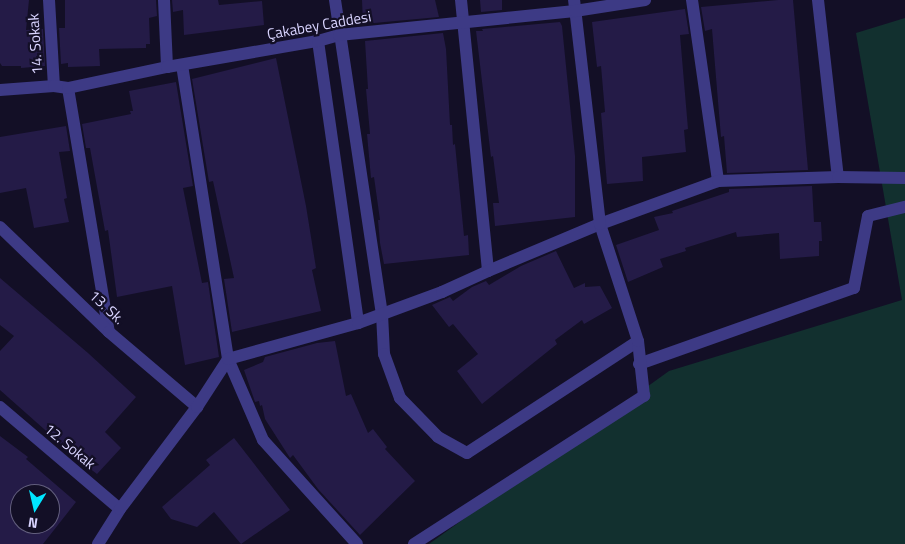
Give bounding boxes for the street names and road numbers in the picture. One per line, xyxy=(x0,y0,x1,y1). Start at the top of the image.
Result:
street label: Çakabey Caddesi xyxy=(265,7,373,43)
street label: 14. Sokak xyxy=(24,13,46,75)
street label: 13. Sk. xyxy=(86,286,128,328)
street label: 12. Sokak xyxy=(41,419,99,473)

